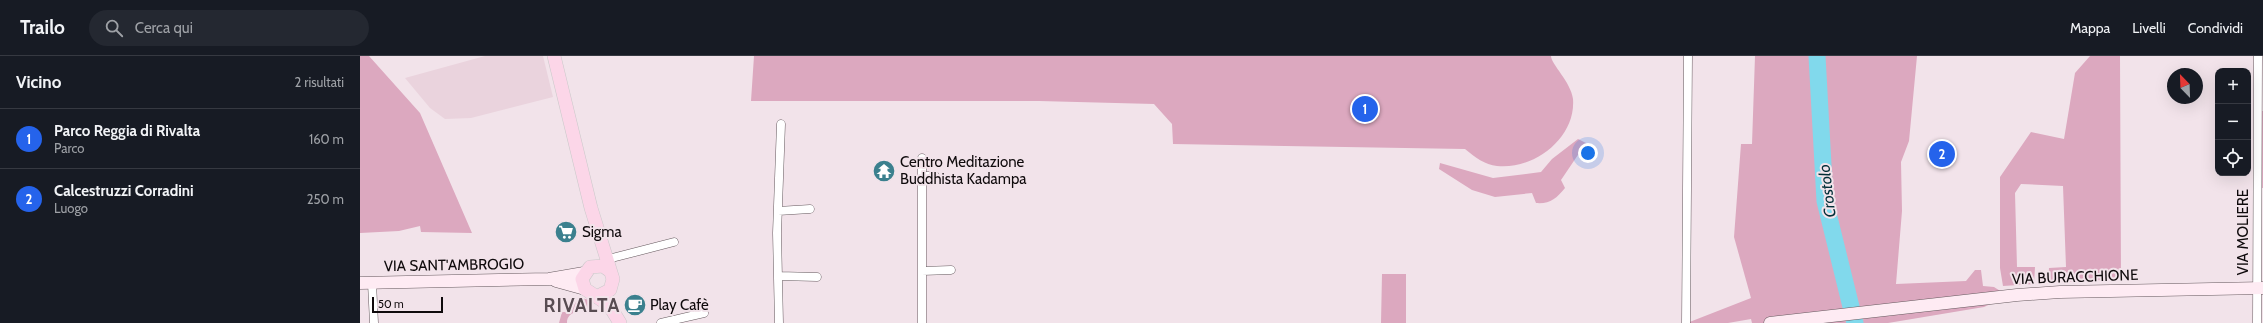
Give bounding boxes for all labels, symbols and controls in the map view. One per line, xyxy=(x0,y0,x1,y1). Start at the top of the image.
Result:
search box xyxy=(89,10,369,46)
text: Trailo xyxy=(20,16,65,39)
icon: search xyxy=(103,17,125,39)
text: Cerca qui xyxy=(135,19,193,37)
text: Mappa xyxy=(2070,19,2110,37)
text: Livelli xyxy=(2132,19,2166,37)
text: Condividi xyxy=(2188,19,2243,37)
north arrow xyxy=(2167,68,2203,104)
map controls xyxy=(2215,68,2251,176)
button: + xyxy=(2215,68,2251,104)
text: Vicino xyxy=(16,72,61,92)
text: 2 risultati xyxy=(295,74,344,90)
pin: 1 xyxy=(1352,94,1378,124)
button: − xyxy=(2215,104,2251,140)
text: Parco Reggia di Rivalta xyxy=(54,122,200,140)
text: 1 xyxy=(27,131,31,147)
text: 160 m xyxy=(309,131,344,147)
pin: 2 xyxy=(1929,139,1955,169)
text: Parco xyxy=(54,140,84,156)
button: locate xyxy=(2215,140,2251,176)
your location xyxy=(1578,143,1598,163)
place label: Centro Meditazione Buddhista Kadampa xyxy=(900,153,1027,188)
temple icon: Centro Meditazione Buddhista Kadampa xyxy=(871,158,897,184)
water label: Crostolo xyxy=(1814,163,1840,219)
text: Calcestruzzi Corradini xyxy=(54,182,194,200)
street label: VIA MOLIERE xyxy=(2234,189,2252,275)
text: 2 xyxy=(26,191,32,207)
text: 250 m xyxy=(307,191,344,207)
text: Luogo xyxy=(54,200,88,216)
supermarket icon: Sigma xyxy=(553,219,579,245)
place label: Sigma xyxy=(582,223,622,241)
street label: VIA SANT'AMBROGIO xyxy=(384,255,524,275)
street label: VIA BURACCHIONE xyxy=(2011,266,2139,288)
cafe icon: Play Cafè xyxy=(622,292,648,318)
district label: RIVALTA xyxy=(544,294,620,317)
scale bar xyxy=(372,295,443,314)
place label: Play Cafè xyxy=(650,296,709,314)
text: 50 m xyxy=(378,297,404,311)

